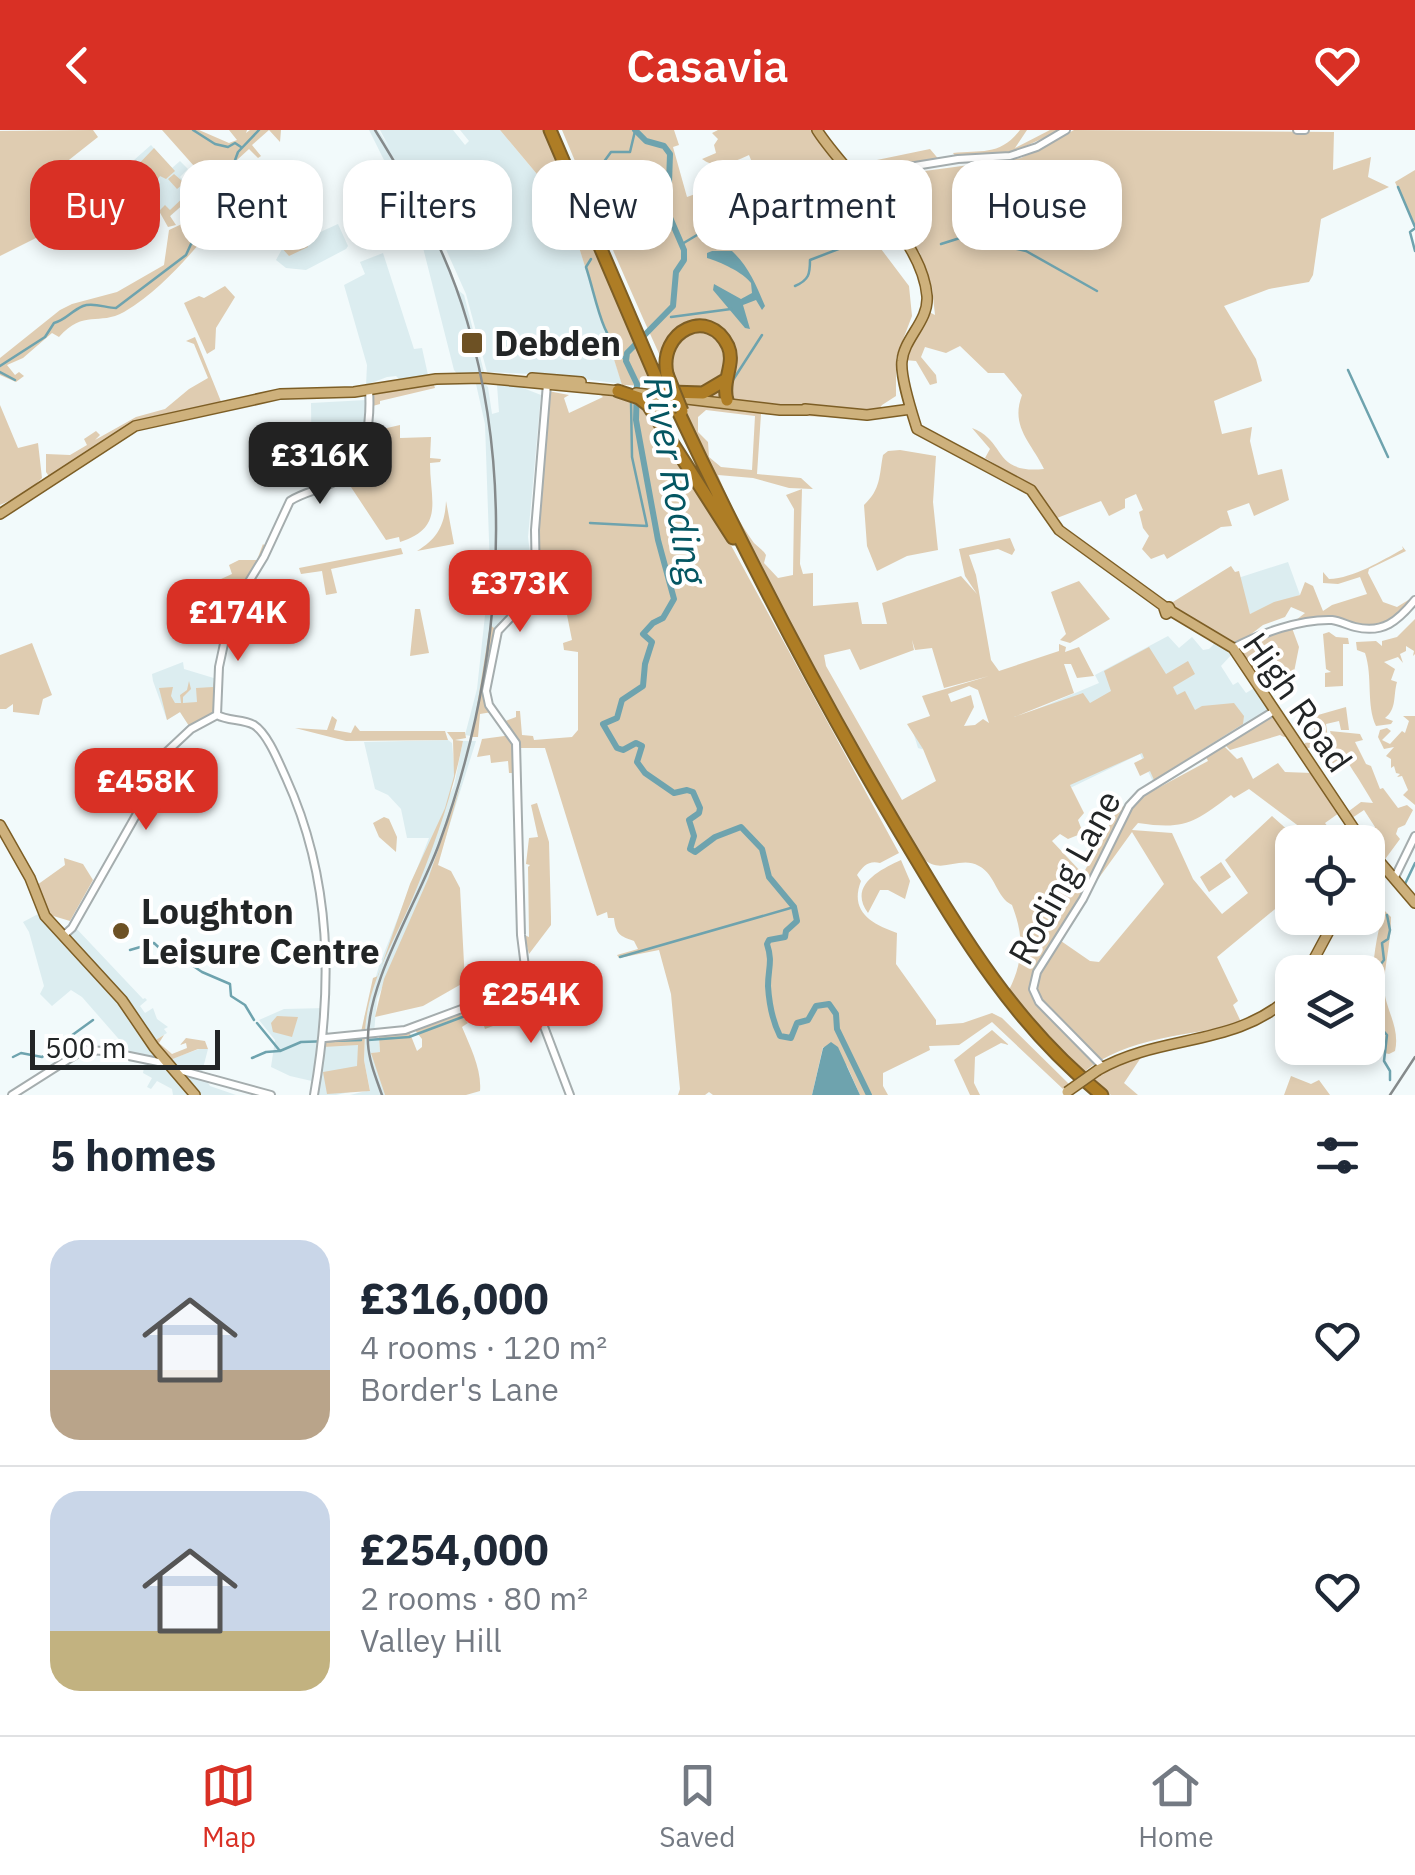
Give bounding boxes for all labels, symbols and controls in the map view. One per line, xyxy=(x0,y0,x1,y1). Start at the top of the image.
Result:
text: Casavia xyxy=(626,36,789,94)
icon: back xyxy=(50,38,105,93)
icon: heart xyxy=(1310,38,1365,93)
chip: Buy xyxy=(30,160,160,250)
chip: Rent xyxy=(180,160,323,250)
chip: Filters xyxy=(343,160,512,250)
chip: New xyxy=(532,160,673,250)
chip: Apartment xyxy=(693,160,932,250)
chip: House xyxy=(952,160,1122,250)
place label: Debden xyxy=(494,320,621,366)
marker: Debden xyxy=(459,330,485,356)
water label: River Roding xyxy=(634,372,719,590)
pin: £316K xyxy=(250,422,390,507)
text: £316K xyxy=(271,433,369,475)
pin: £373K xyxy=(450,550,590,635)
text: £373K xyxy=(471,561,569,603)
pin: £174K xyxy=(168,579,308,664)
text: £174K xyxy=(189,590,287,632)
street label: High Road xyxy=(1233,623,1363,781)
pin: £458K xyxy=(76,748,216,833)
text: £458K xyxy=(97,759,195,801)
street label: Roding Lane xyxy=(997,782,1131,972)
map controls xyxy=(1275,825,1385,1065)
button: locate xyxy=(1275,825,1385,935)
place label: Loughton Leisure Centre xyxy=(141,888,380,974)
marker: Loughton Leisure Centre xyxy=(110,920,132,942)
button: layers xyxy=(1275,955,1385,1065)
pin: £254K xyxy=(461,961,601,1046)
text: £254K xyxy=(482,972,580,1014)
scale bar xyxy=(30,1025,220,1070)
text: 500 m xyxy=(45,1029,126,1066)
text: 5 homes xyxy=(50,1128,216,1183)
icon: filters xyxy=(1310,1128,1365,1183)
text: £316,000 xyxy=(360,1271,549,1326)
icon: home xyxy=(130,1280,250,1400)
icon: heart xyxy=(1310,1313,1365,1368)
text: 4 rooms · 120 m² xyxy=(360,1326,607,1368)
text: Border's Lane xyxy=(360,1368,559,1410)
text: £254,000 xyxy=(360,1522,549,1577)
icon: home xyxy=(130,1531,250,1651)
icon: heart xyxy=(1310,1564,1365,1619)
text: 2 rooms · 80 m² xyxy=(360,1577,588,1619)
text: Valley Hill xyxy=(360,1619,502,1661)
tab: Map xyxy=(201,1758,256,1855)
tab: Saved xyxy=(659,1758,735,1855)
tab: Home xyxy=(1138,1758,1214,1855)

